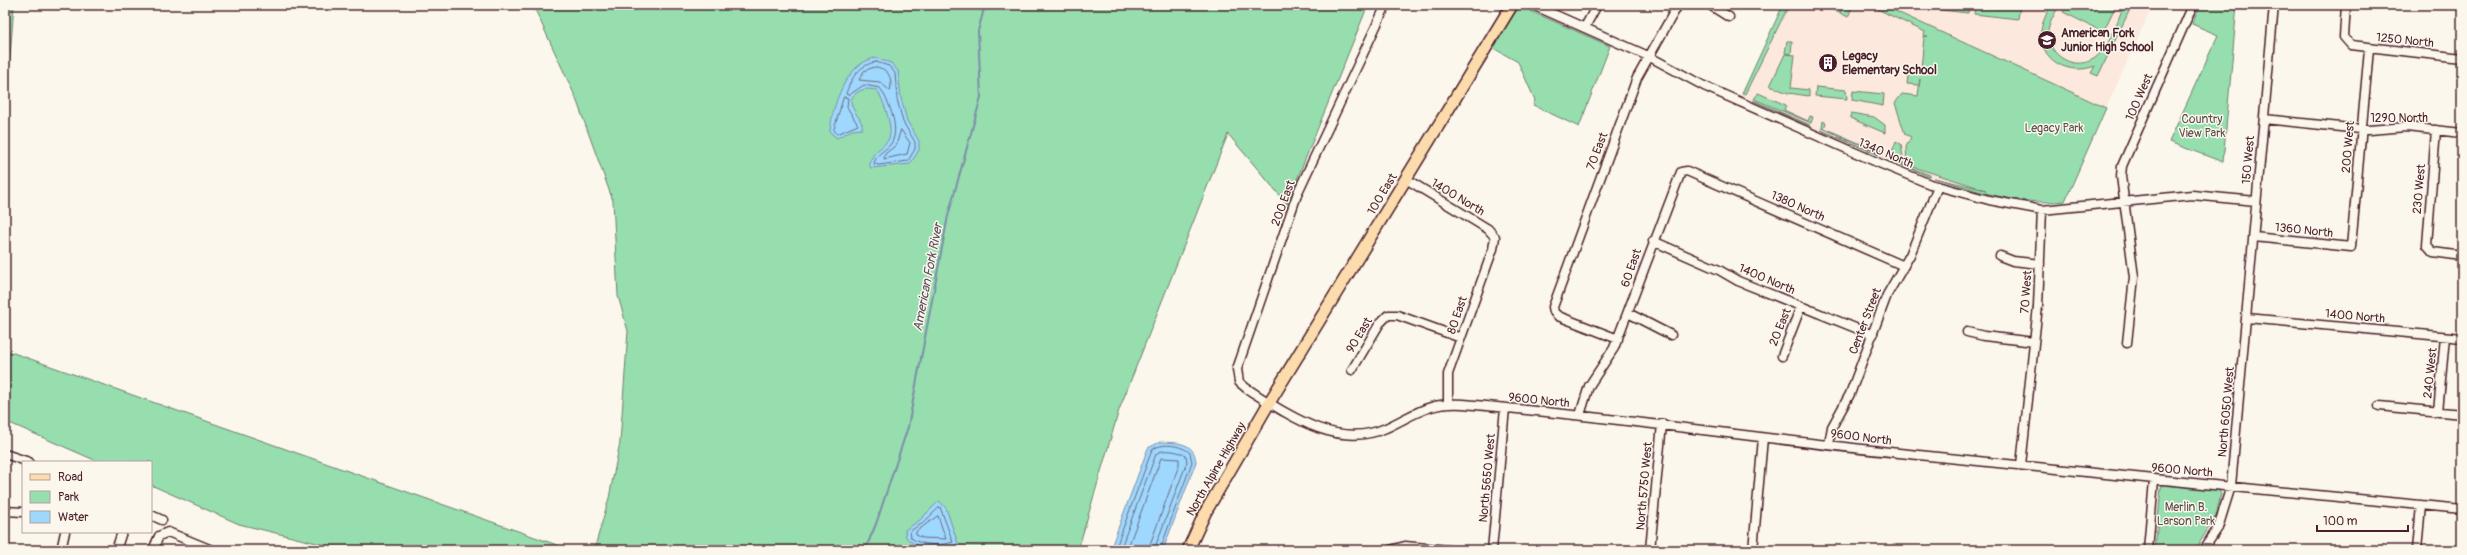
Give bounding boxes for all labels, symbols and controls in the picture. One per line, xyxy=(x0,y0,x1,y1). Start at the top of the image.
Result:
place label: American Fork Junior High School xyxy=(2061,26,2154,55)
school or university icon: American Fork Junior High School xyxy=(2036,29,2058,51)
street label: 1250 North xyxy=(2375,30,2435,51)
place label: Legacy Elementary School xyxy=(1842,49,1937,78)
building icon: Legacy Elementary School xyxy=(1817,52,1839,74)
street label: 100 West xyxy=(2122,71,2157,123)
street label: 1290 North xyxy=(2370,111,2428,126)
park label: Country View Park xyxy=(2179,112,2225,141)
street label: 200 West xyxy=(2339,120,2358,174)
park label: Legacy Park xyxy=(2024,121,2084,136)
street label: 70 East xyxy=(1583,130,1612,172)
street label: 1340 North xyxy=(1856,135,1916,172)
street label: 150 West xyxy=(2239,135,2258,185)
street label: 230 West xyxy=(2410,163,2429,215)
street label: 100 East xyxy=(1364,171,1401,218)
street label: 1400 North xyxy=(1428,176,1488,219)
street label: 200 East xyxy=(1268,178,1299,228)
street label: 1380 North xyxy=(1768,188,1827,225)
water label: American Fork River xyxy=(910,220,947,333)
street label: 1360 North xyxy=(2274,220,2334,241)
street label: 60 East xyxy=(1618,247,1645,289)
street label: 1400 North xyxy=(1736,261,1798,298)
street label: 70 West xyxy=(2017,270,2036,314)
street label: Center Street xyxy=(1846,286,1885,357)
street label: 80 East xyxy=(1444,294,1471,336)
street label: 20 East xyxy=(1766,306,1795,348)
street label: 1400 North xyxy=(2324,306,2386,327)
street label: 90 East xyxy=(1343,315,1376,356)
street label: 240 West xyxy=(2420,347,2441,399)
street label: North 6050 West xyxy=(2215,366,2238,458)
street label: 9600 North xyxy=(1508,390,1571,411)
street label: North Alpine Highway xyxy=(1183,420,1249,519)
street label: 9600 North xyxy=(1830,426,1893,449)
street label: North 5650 West xyxy=(1476,433,1499,523)
street label: North 5750 West xyxy=(1633,441,1656,531)
street label: 9600 North xyxy=(2151,460,2214,481)
legend xyxy=(22,461,152,533)
text: Road xyxy=(58,470,83,485)
text: Park xyxy=(58,490,79,505)
park label: Merlin B. Larson Park xyxy=(2157,500,2215,529)
scale bar xyxy=(2317,507,2408,533)
text: Water xyxy=(58,510,89,525)
text: 100 m xyxy=(2323,514,2358,529)

